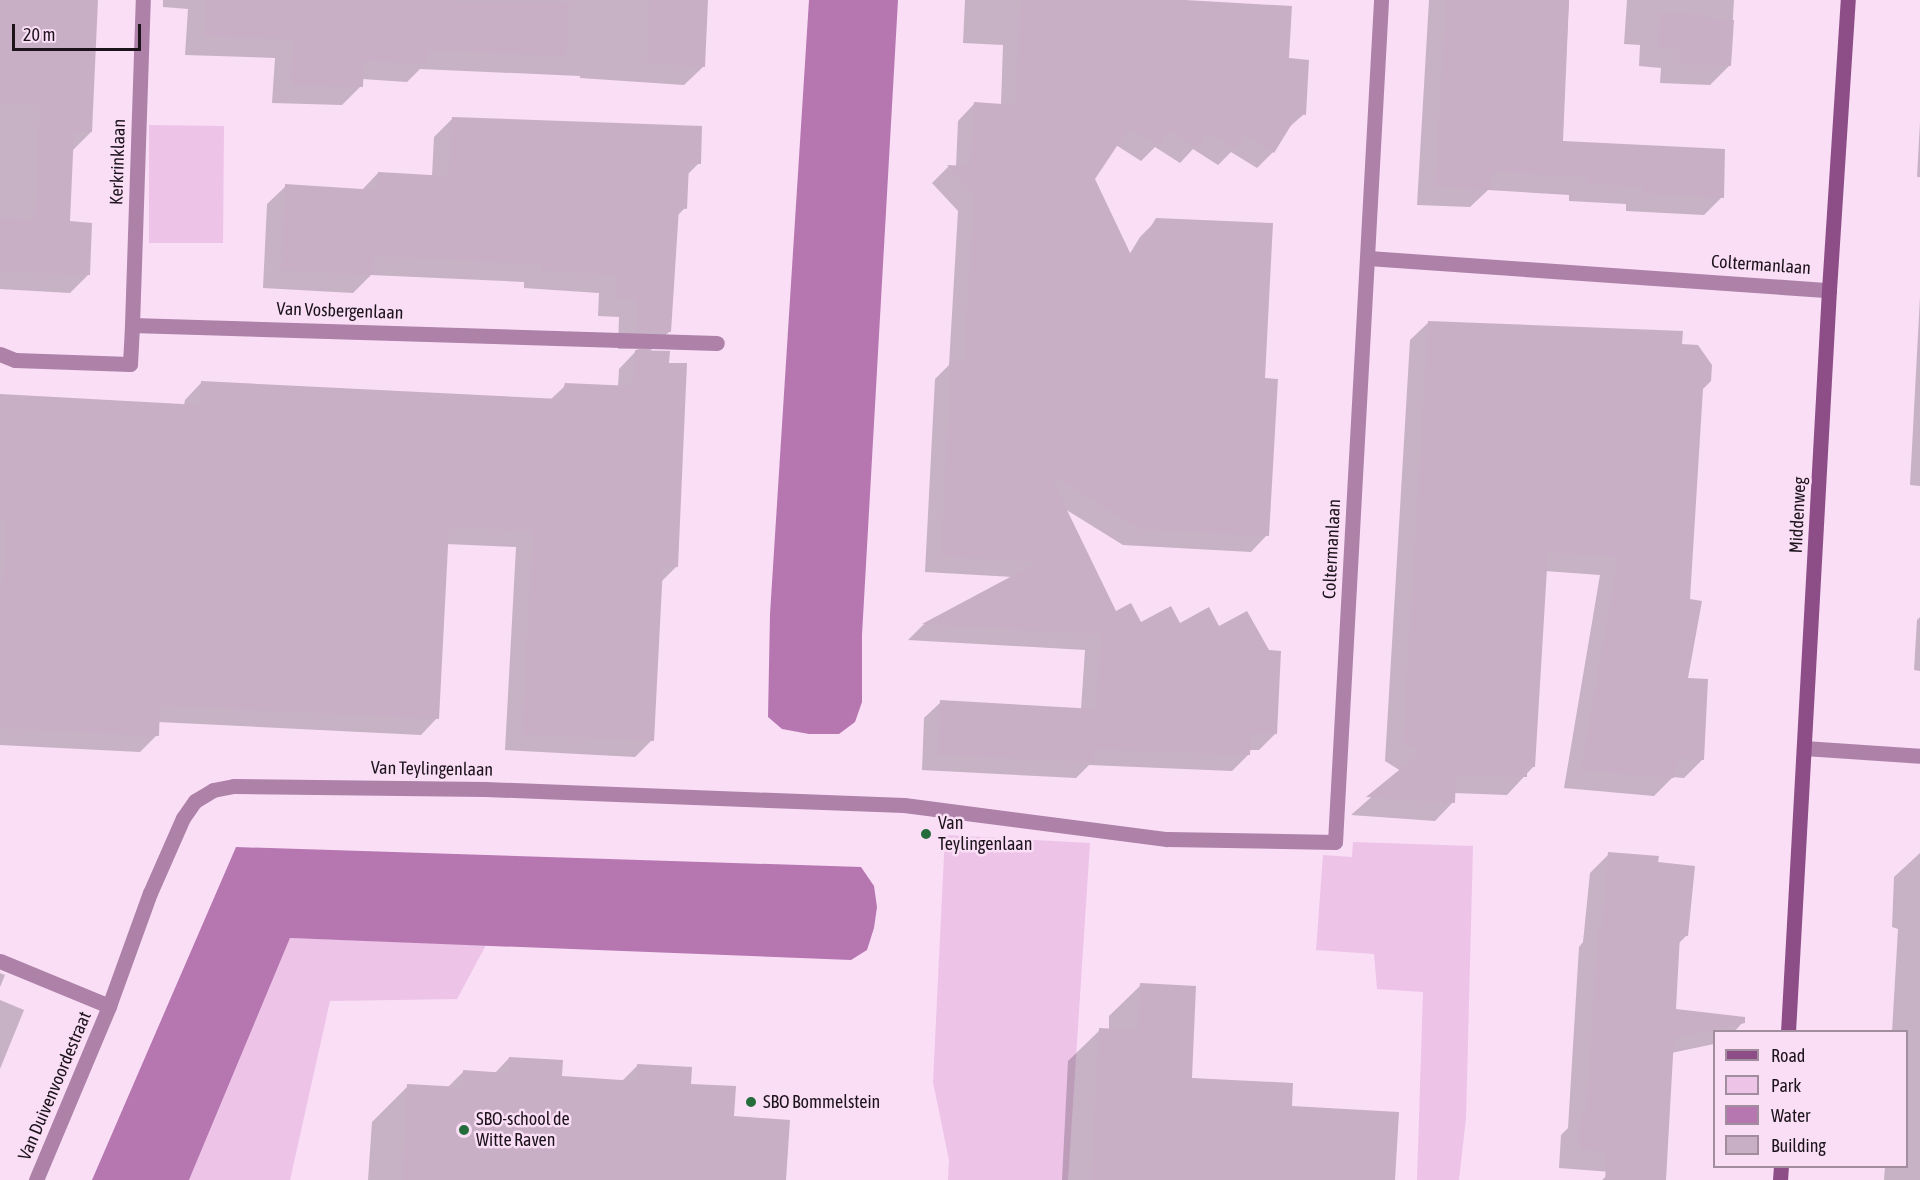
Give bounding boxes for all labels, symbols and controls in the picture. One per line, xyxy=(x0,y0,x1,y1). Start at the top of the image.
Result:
scale bar xyxy=(15,12,144,50)
text: 20 m xyxy=(23,24,55,45)
street label: Kerkrinklaan xyxy=(106,119,130,205)
street label: Coltermanlaan xyxy=(1710,251,1812,279)
street label: Van Vosbergenlaan xyxy=(276,298,404,324)
street label: Middenweg xyxy=(1785,476,1811,554)
street label: Coltermanlaan xyxy=(1319,498,1345,600)
street label: Van Teylingenlaan xyxy=(371,757,493,781)
place label: Van Teylingenlaan xyxy=(938,813,1032,856)
marker: Van Teylingenlaan xyxy=(919,827,933,841)
street label: Van Duivenvoordestraat xyxy=(14,1008,96,1164)
legend xyxy=(1713,1030,1908,1168)
text: Road xyxy=(1771,1045,1805,1066)
text: Park xyxy=(1771,1075,1801,1096)
place label: SBO Bommelstein xyxy=(763,1091,880,1113)
marker: SBO Bommelstein xyxy=(744,1095,758,1109)
text: Water xyxy=(1771,1105,1810,1126)
place label: SBO-school de Witte Raven xyxy=(476,1109,570,1152)
marker: SBO-school de Witte Raven xyxy=(457,1123,471,1137)
text: Building xyxy=(1771,1135,1826,1156)

